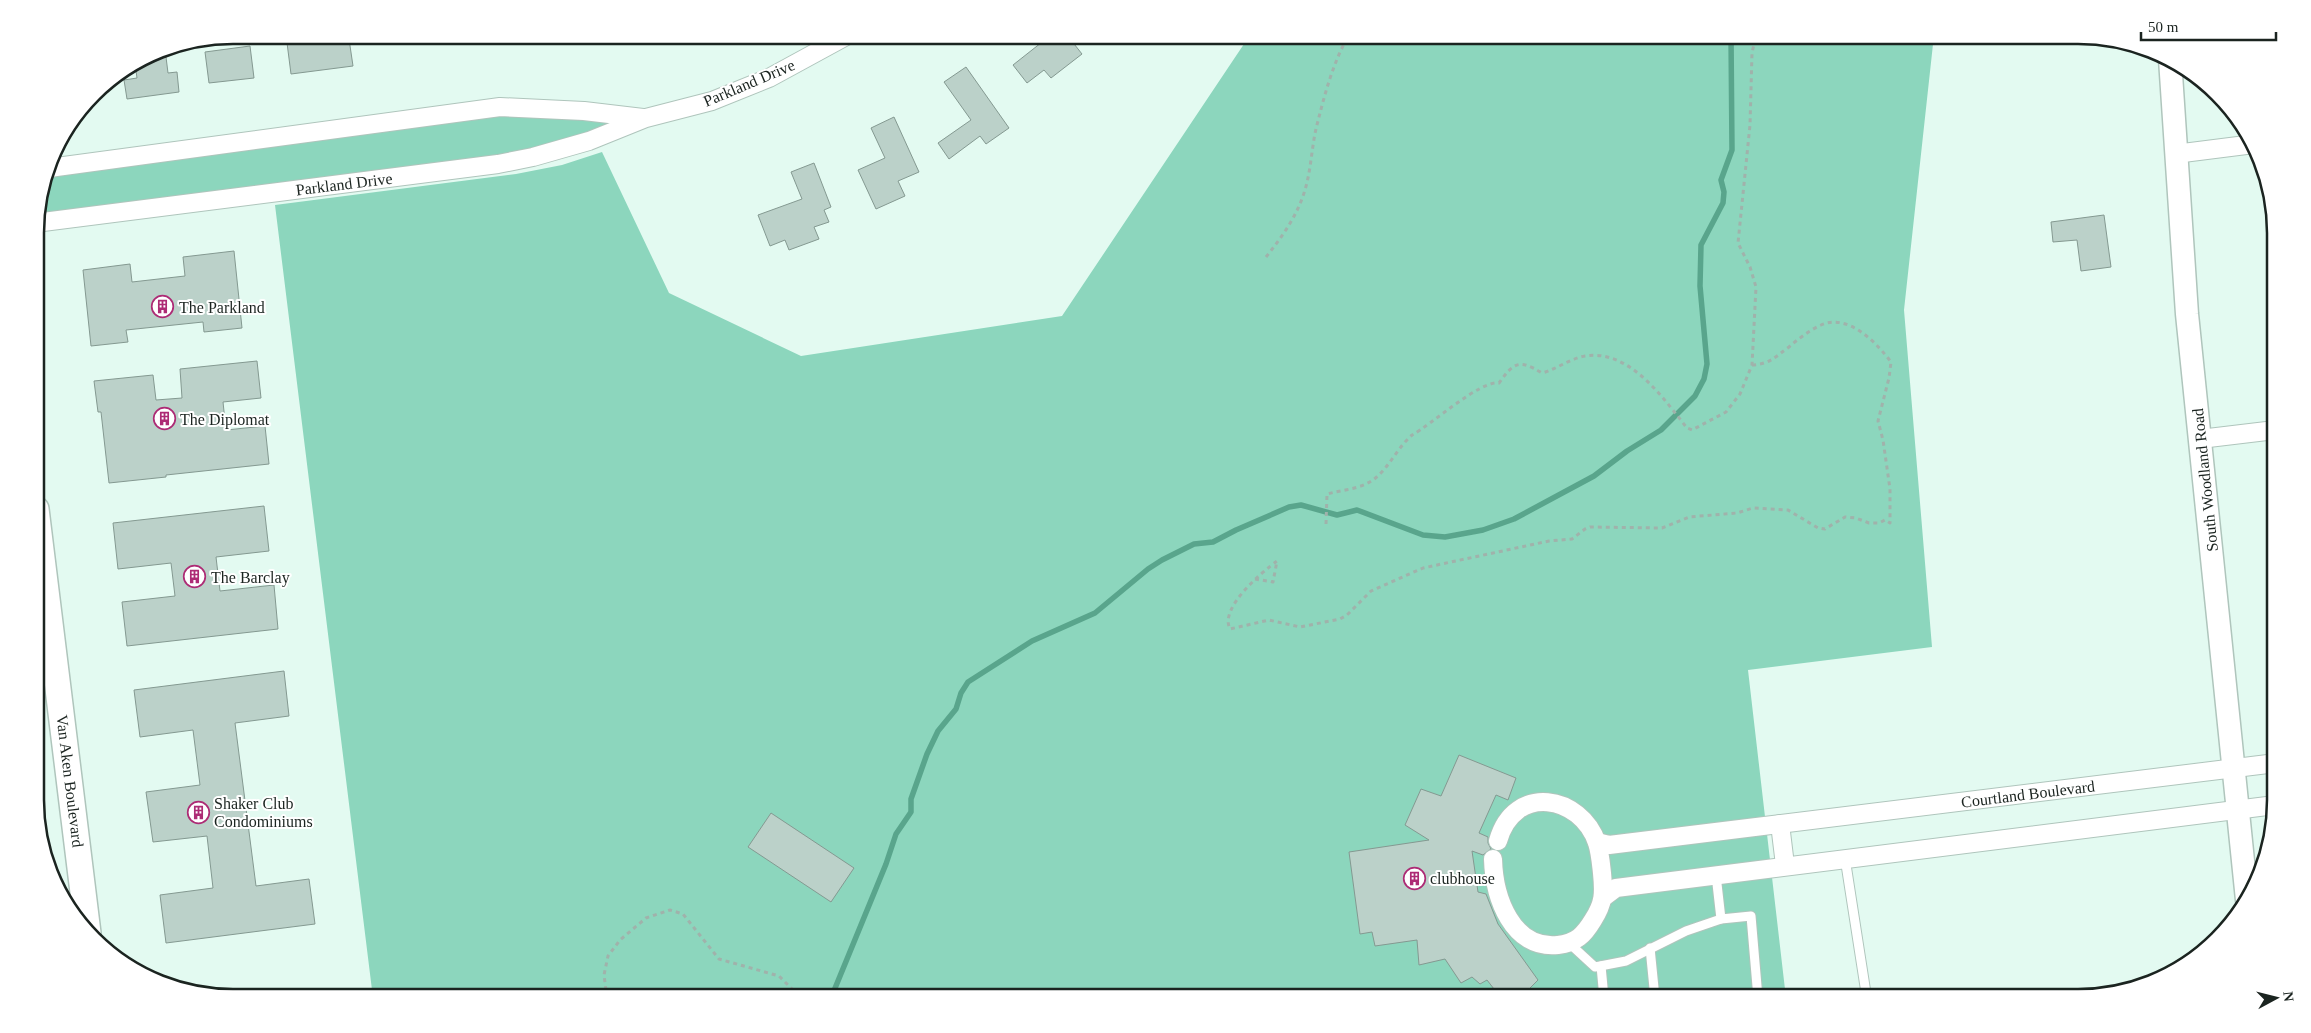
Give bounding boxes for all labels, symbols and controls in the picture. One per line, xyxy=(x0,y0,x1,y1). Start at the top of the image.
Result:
scale bar xyxy=(2141,10,2276,42)
text: 50 m xyxy=(2148,19,2179,35)
street label: Parkland Drive xyxy=(701,56,797,110)
street label: Parkland Drive xyxy=(295,170,393,198)
building icon: The Parkland xyxy=(151,295,175,319)
place label: The Parkland xyxy=(179,299,265,316)
building icon: The Diplomat xyxy=(152,407,176,431)
street label: South Woodland Road xyxy=(2189,407,2221,553)
place label: The Diplomat xyxy=(180,411,270,429)
building icon: The Barclay xyxy=(183,565,207,589)
place label: The Barclay xyxy=(211,569,290,587)
street label: Van Aken Boulevard xyxy=(53,714,87,848)
street label: Courtland Boulevard xyxy=(1960,777,2096,811)
place label: Shaker Club Condominiums xyxy=(214,795,313,830)
building icon: Shaker Club Condominiums xyxy=(186,800,210,824)
building icon: clubhouse xyxy=(1402,866,1426,890)
place label: clubhouse xyxy=(1430,870,1495,887)
north arrow xyxy=(2251,973,2301,1023)
text: N xyxy=(2280,991,2296,1002)

